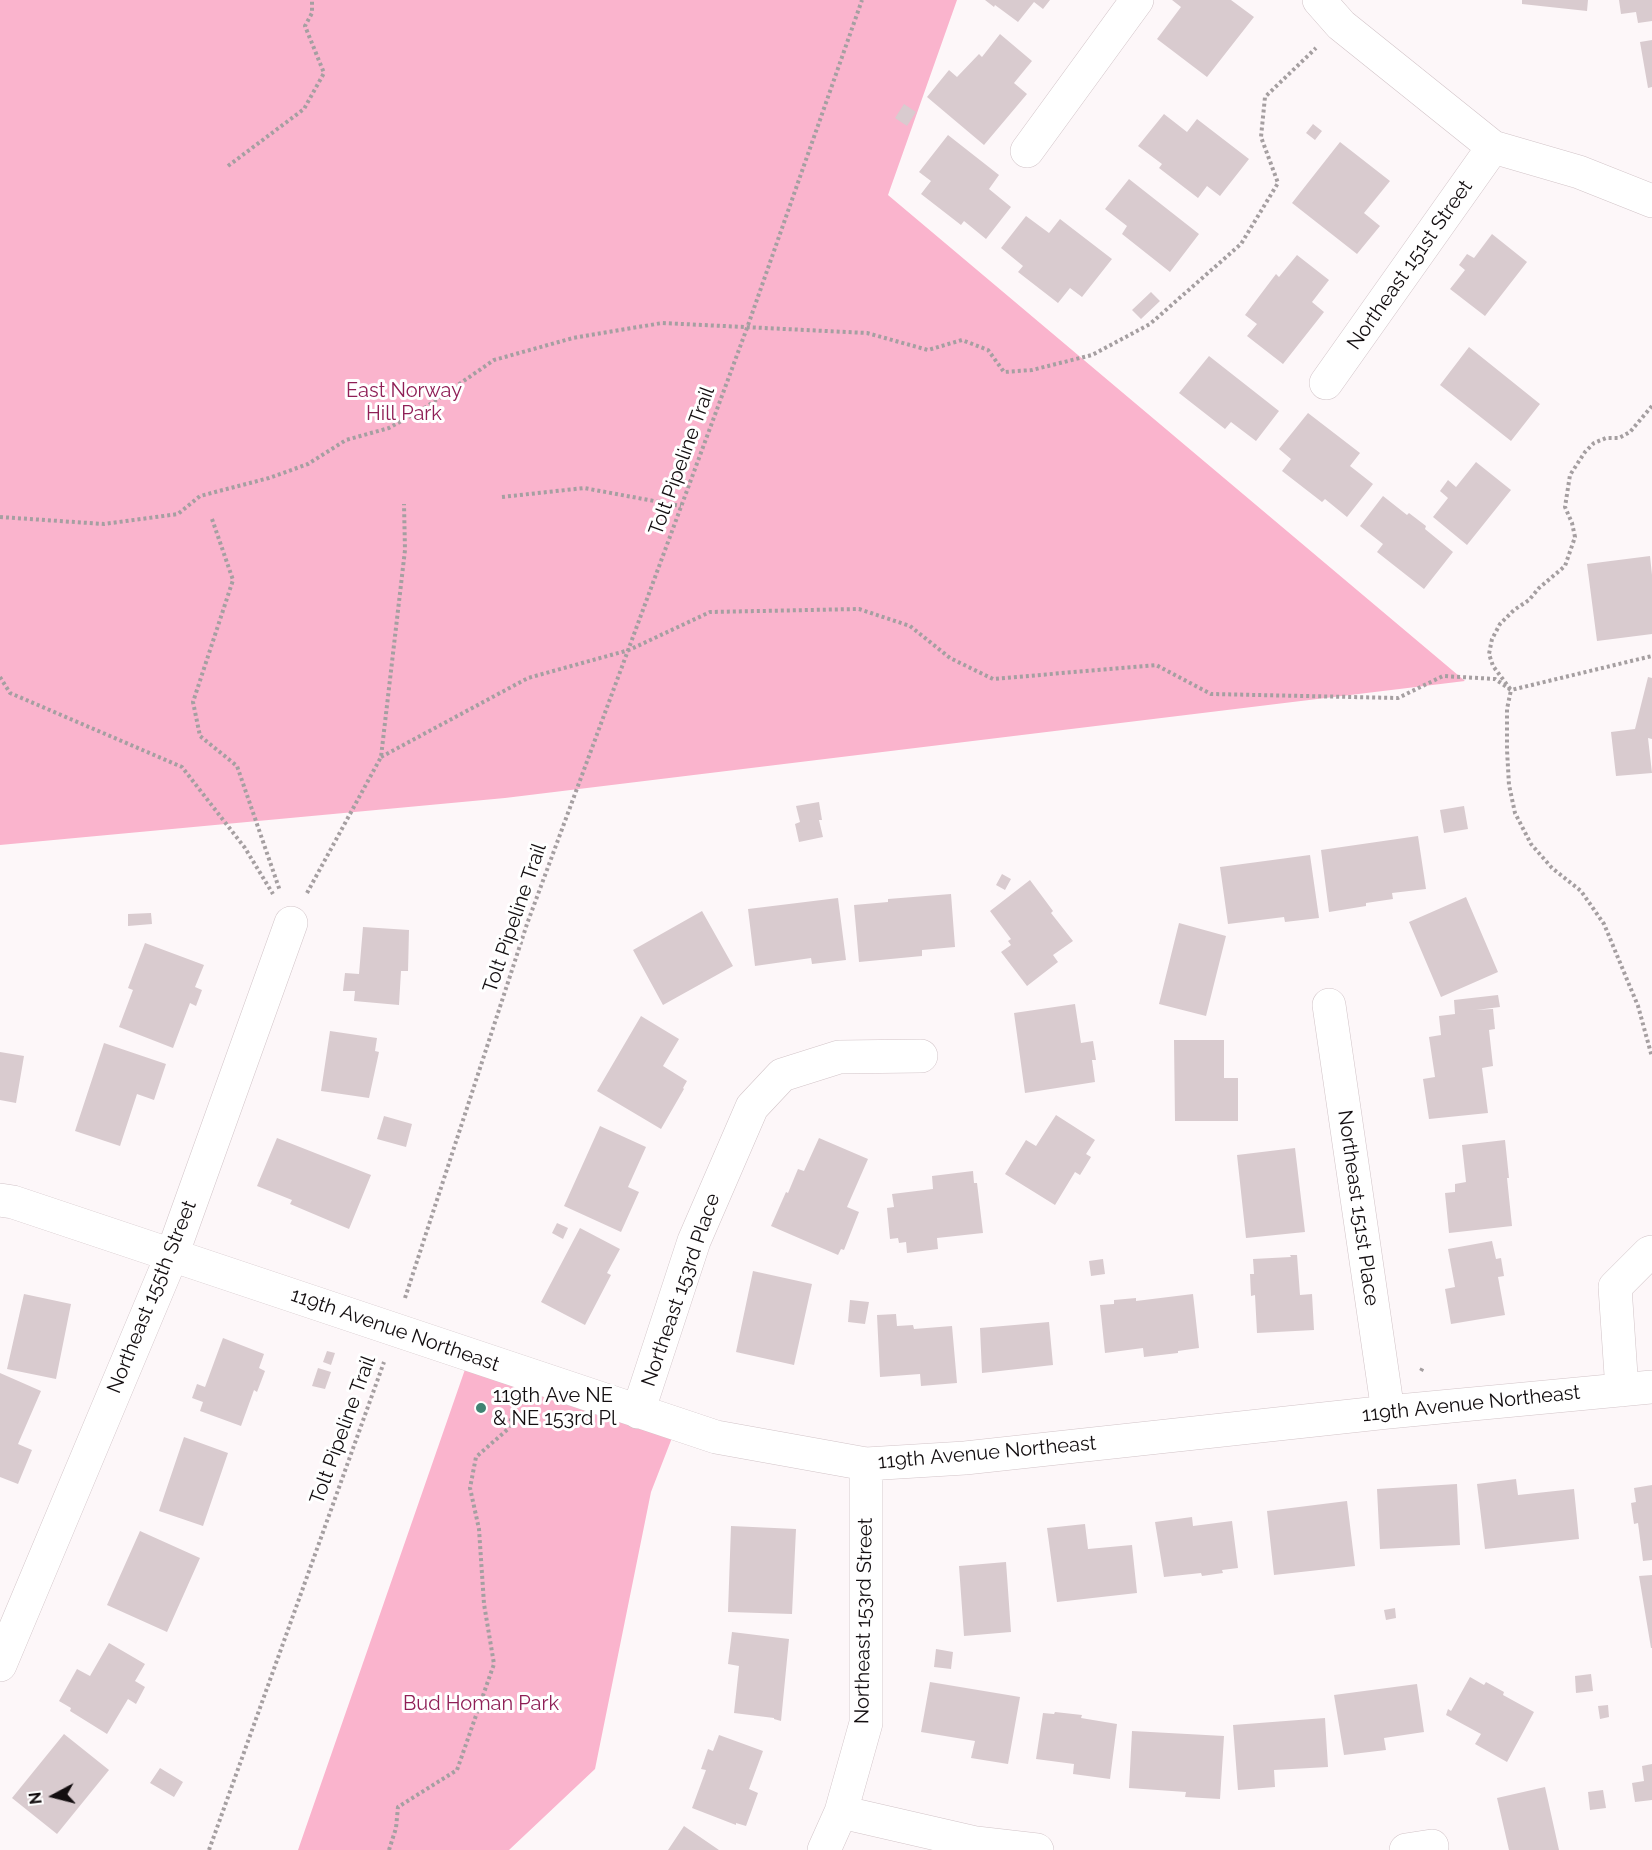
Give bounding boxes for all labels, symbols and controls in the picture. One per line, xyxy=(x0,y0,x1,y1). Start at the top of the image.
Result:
street label: Northeast 151st Street xyxy=(1342,176,1478,354)
park label: East Norway Hill Park xyxy=(346,379,462,426)
street label: Tolt Pipeline Trail xyxy=(644,383,720,539)
street label: Tolt Pipeline Trail xyxy=(478,840,552,996)
street label: Northeast 151st Place xyxy=(1332,1109,1384,1307)
street label: Northeast 153rd Place xyxy=(637,1190,725,1390)
street label: Northeast 155th Street xyxy=(102,1197,202,1397)
street label: 119th Avenue Northeast xyxy=(287,1283,503,1377)
street label: Tolt Pipeline Trail xyxy=(305,1352,381,1508)
street label: 119th Avenue Northeast xyxy=(1361,1381,1581,1427)
place label: 119th Ave NE & NE 153rd Pl xyxy=(493,1384,616,1431)
marker: 119th Ave NE & NE 153rd Pl xyxy=(474,1401,488,1415)
street label: 119th Avenue Northeast xyxy=(877,1431,1097,1475)
street label: Northeast 153rd Street xyxy=(850,1518,878,1724)
park label: Bud Homan Park xyxy=(403,1692,559,1716)
north arrow xyxy=(24,1766,84,1826)
text: N xyxy=(25,1791,46,1805)

